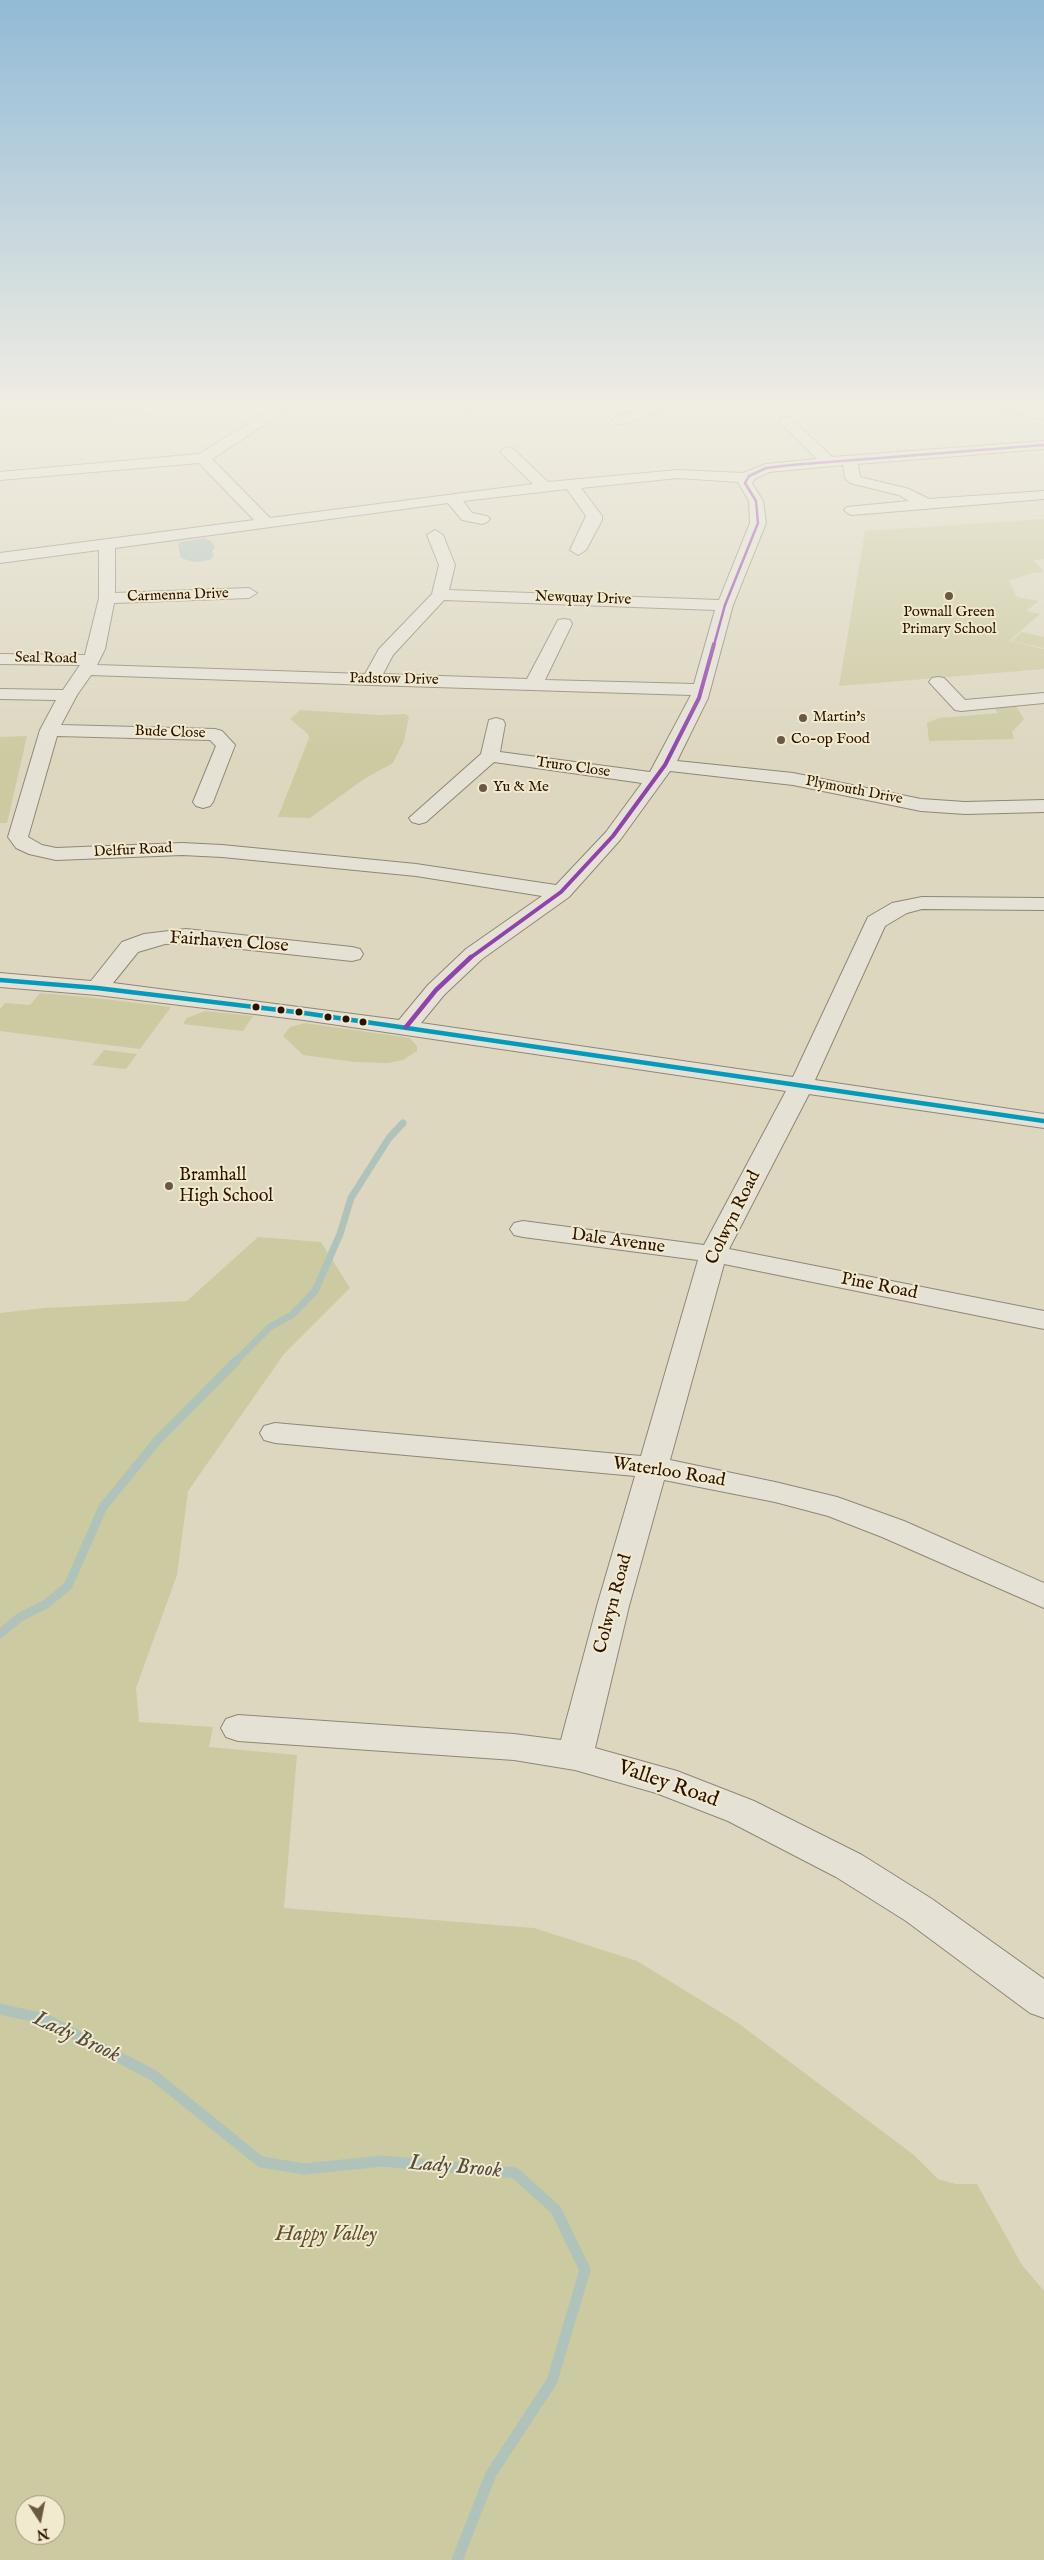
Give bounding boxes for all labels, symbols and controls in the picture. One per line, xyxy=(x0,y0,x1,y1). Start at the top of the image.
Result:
street label: Carmenna Drive xyxy=(127,585,229,607)
street label: Newquay Drive xyxy=(535,588,631,610)
marker: Pownall Green Primary School xyxy=(943,590,955,602)
place label: Pownall Green Primary School xyxy=(902,604,996,639)
street label: Seal Road xyxy=(15,649,77,669)
street label: Padstow Drive xyxy=(349,670,439,690)
place label: Martin's xyxy=(813,709,866,727)
marker: Martin's xyxy=(797,712,809,724)
street label: Bude Close xyxy=(134,723,206,743)
place label: Co-op Food xyxy=(791,731,870,749)
marker: Co-op Food xyxy=(775,734,787,746)
street label: Truro Close xyxy=(535,754,611,782)
street label: Plymouth Drive xyxy=(804,773,904,809)
place label: Yu & Me xyxy=(493,779,549,797)
marker: Yu & Me xyxy=(477,782,489,794)
street label: Delfur Road xyxy=(93,840,173,862)
street label: Fairhaven Close xyxy=(169,928,289,958)
unlabelled marker xyxy=(251,1002,261,1012)
unlabelled marker xyxy=(276,1005,286,1015)
unlabelled marker xyxy=(294,1007,304,1017)
unlabelled marker xyxy=(323,1012,333,1022)
unlabelled marker xyxy=(341,1014,351,1024)
unlabelled marker xyxy=(358,1017,368,1027)
place label: Bramhall High School xyxy=(179,1165,273,1208)
street label: Colwyn Road xyxy=(702,1167,766,1269)
marker: Bramhall High School xyxy=(163,1180,175,1192)
street label: Dale Avenue xyxy=(570,1225,666,1259)
street label: Pine Road xyxy=(839,1269,919,1305)
street label: Waterloo Road xyxy=(611,1453,727,1493)
street label: Colwyn Road xyxy=(590,1552,638,1656)
street label: Valley Road xyxy=(614,1756,722,1814)
water label: Lady Brook xyxy=(28,2006,124,2070)
water label: Lady Brook xyxy=(408,2151,502,2185)
park label: Happy Valley xyxy=(275,2223,377,2249)
north arrow xyxy=(15,2495,65,2545)
text: N xyxy=(35,2524,50,2544)

